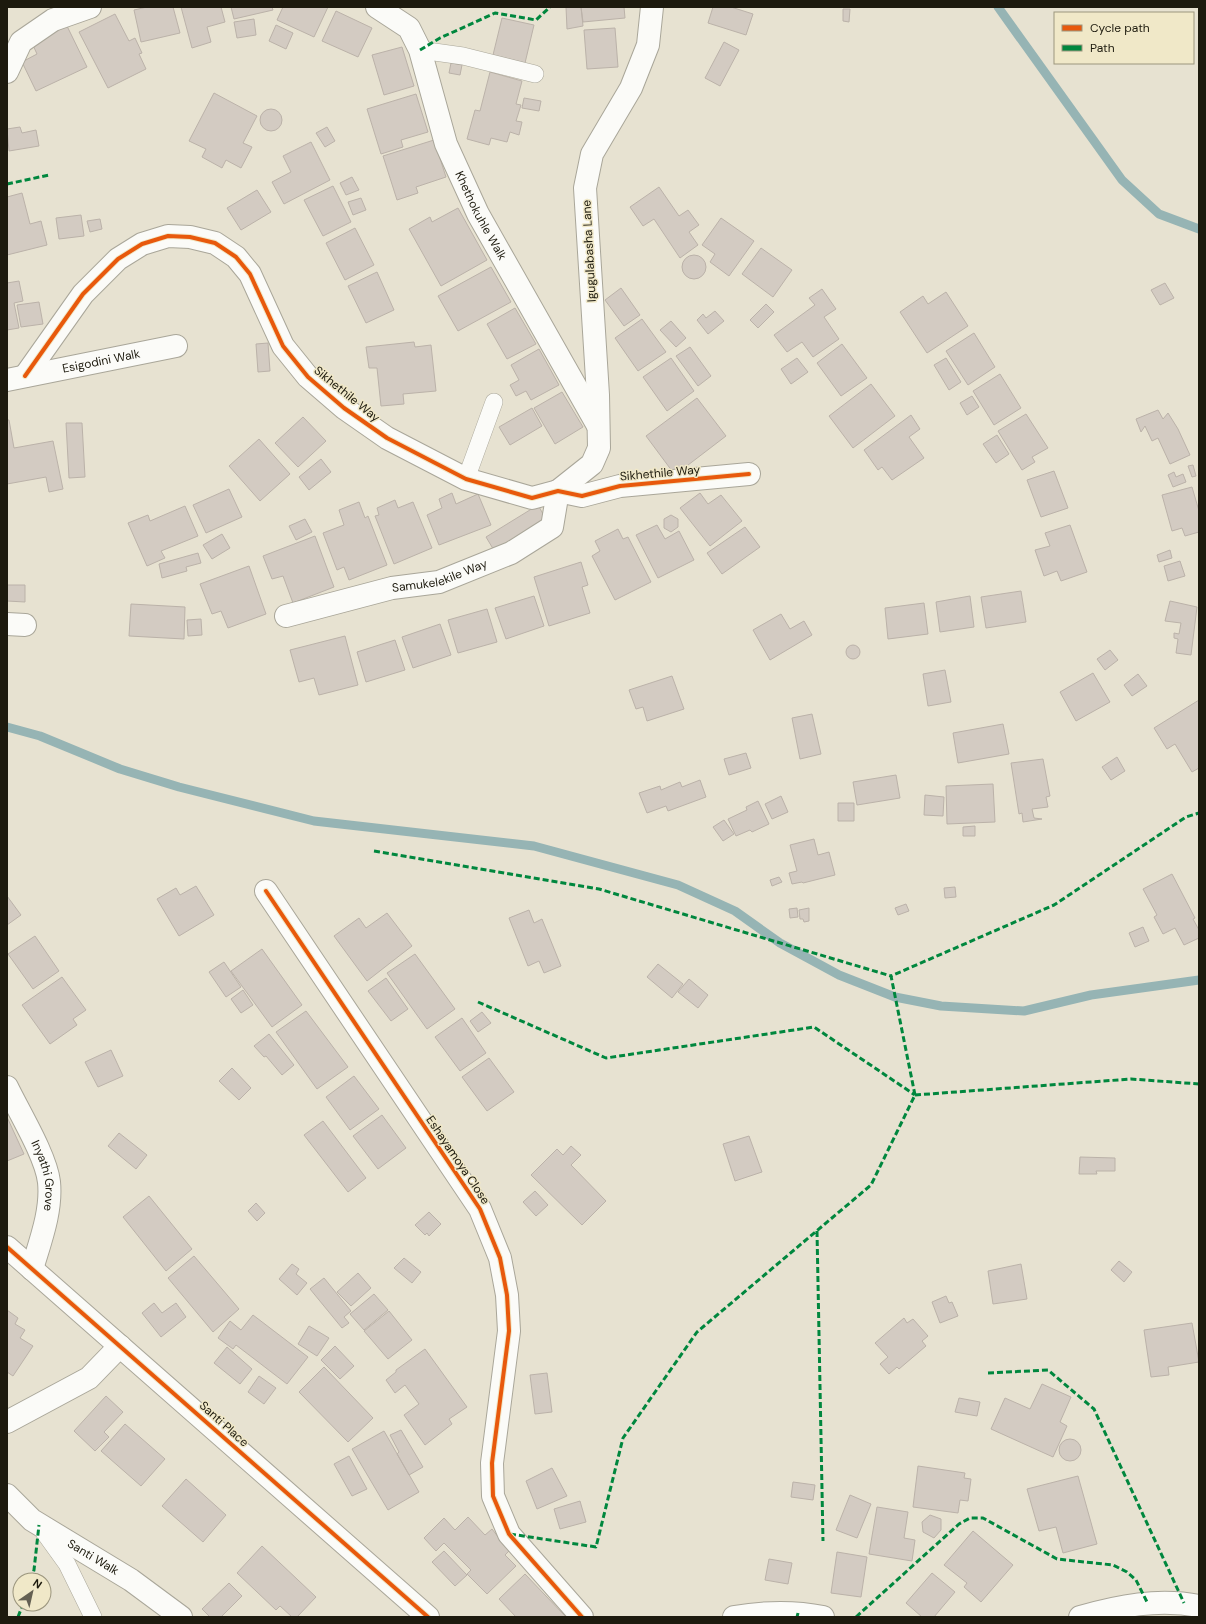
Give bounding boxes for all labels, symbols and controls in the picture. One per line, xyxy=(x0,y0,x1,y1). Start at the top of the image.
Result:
legend xyxy=(1054,12,1194,64)
text: Cycle path xyxy=(1090,20,1150,36)
text: Path xyxy=(1090,40,1115,56)
street label: Khethokuhle Walk xyxy=(451,168,510,263)
street label: Igugulabasha Lane xyxy=(578,199,600,303)
street label: Esigodini Walk xyxy=(61,345,141,377)
street label: Sikhethile Way xyxy=(311,362,384,426)
street label: Sikhethile Way xyxy=(619,461,701,484)
street label: Samukelekile Way xyxy=(391,555,490,596)
street label: Eshayamoya Close xyxy=(422,1113,494,1208)
street label: Inyathi Grove xyxy=(27,1137,58,1212)
street label: Santi Place xyxy=(196,1398,252,1450)
street label: Santi Walk xyxy=(65,1535,122,1579)
north arrow xyxy=(12,1572,52,1612)
text: N xyxy=(30,1576,45,1592)

